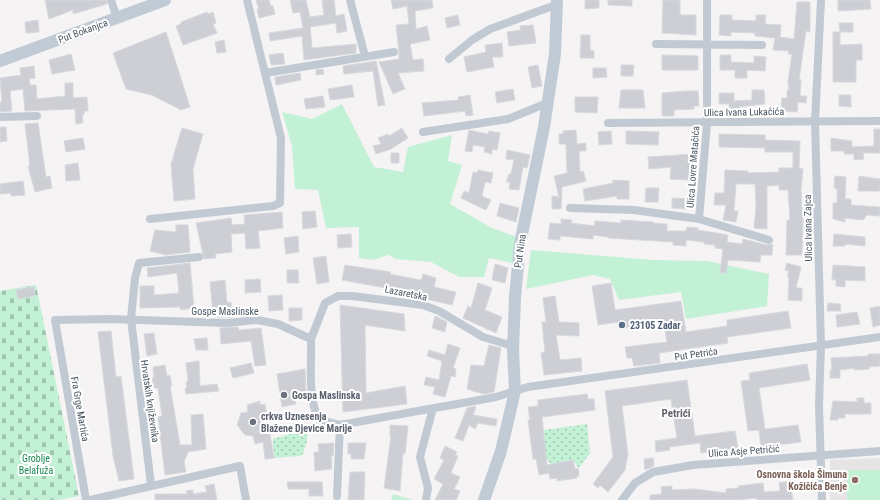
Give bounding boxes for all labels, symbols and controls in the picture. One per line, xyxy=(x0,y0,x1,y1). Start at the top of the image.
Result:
street label: Put Bokanjca xyxy=(57,17,109,45)
street label: Ulica Ivana Lukačića xyxy=(704,106,784,118)
street label: Ulica Lovre Matačića xyxy=(685,125,701,208)
street label: Ulica Ivana Zajca xyxy=(802,194,814,262)
street label: Put Nina xyxy=(512,233,528,268)
street label: Lazaretska xyxy=(384,283,428,303)
street label: Gospe Maslinske xyxy=(191,306,259,317)
marker: 23105 Zadar xyxy=(617,320,627,330)
place label: 23105 Zadar xyxy=(630,320,681,331)
street label: Put Petrića xyxy=(674,345,719,362)
street label: Hrvatskih književnika xyxy=(139,359,161,443)
street label: Fra Grge Martića xyxy=(69,376,91,443)
marker: Gospa Maslinska xyxy=(279,390,289,400)
place label: Gospa Maslinska xyxy=(292,390,360,401)
district label: Petrići xyxy=(661,407,691,420)
place label: crkva Uznesenja Blažene Djevice Marije xyxy=(261,411,352,434)
marker: crkva Uznesenja Blažene Djevice Marije xyxy=(248,417,258,427)
street label: Ulica Asje Petričić xyxy=(708,443,780,459)
park label: Groblje Belafuža xyxy=(19,453,53,476)
place label: Osnovna škola Šimuna Kožičića Benje xyxy=(756,468,847,492)
marker: Osnovna škola Šimuna Kožičića Benje xyxy=(850,475,860,485)

